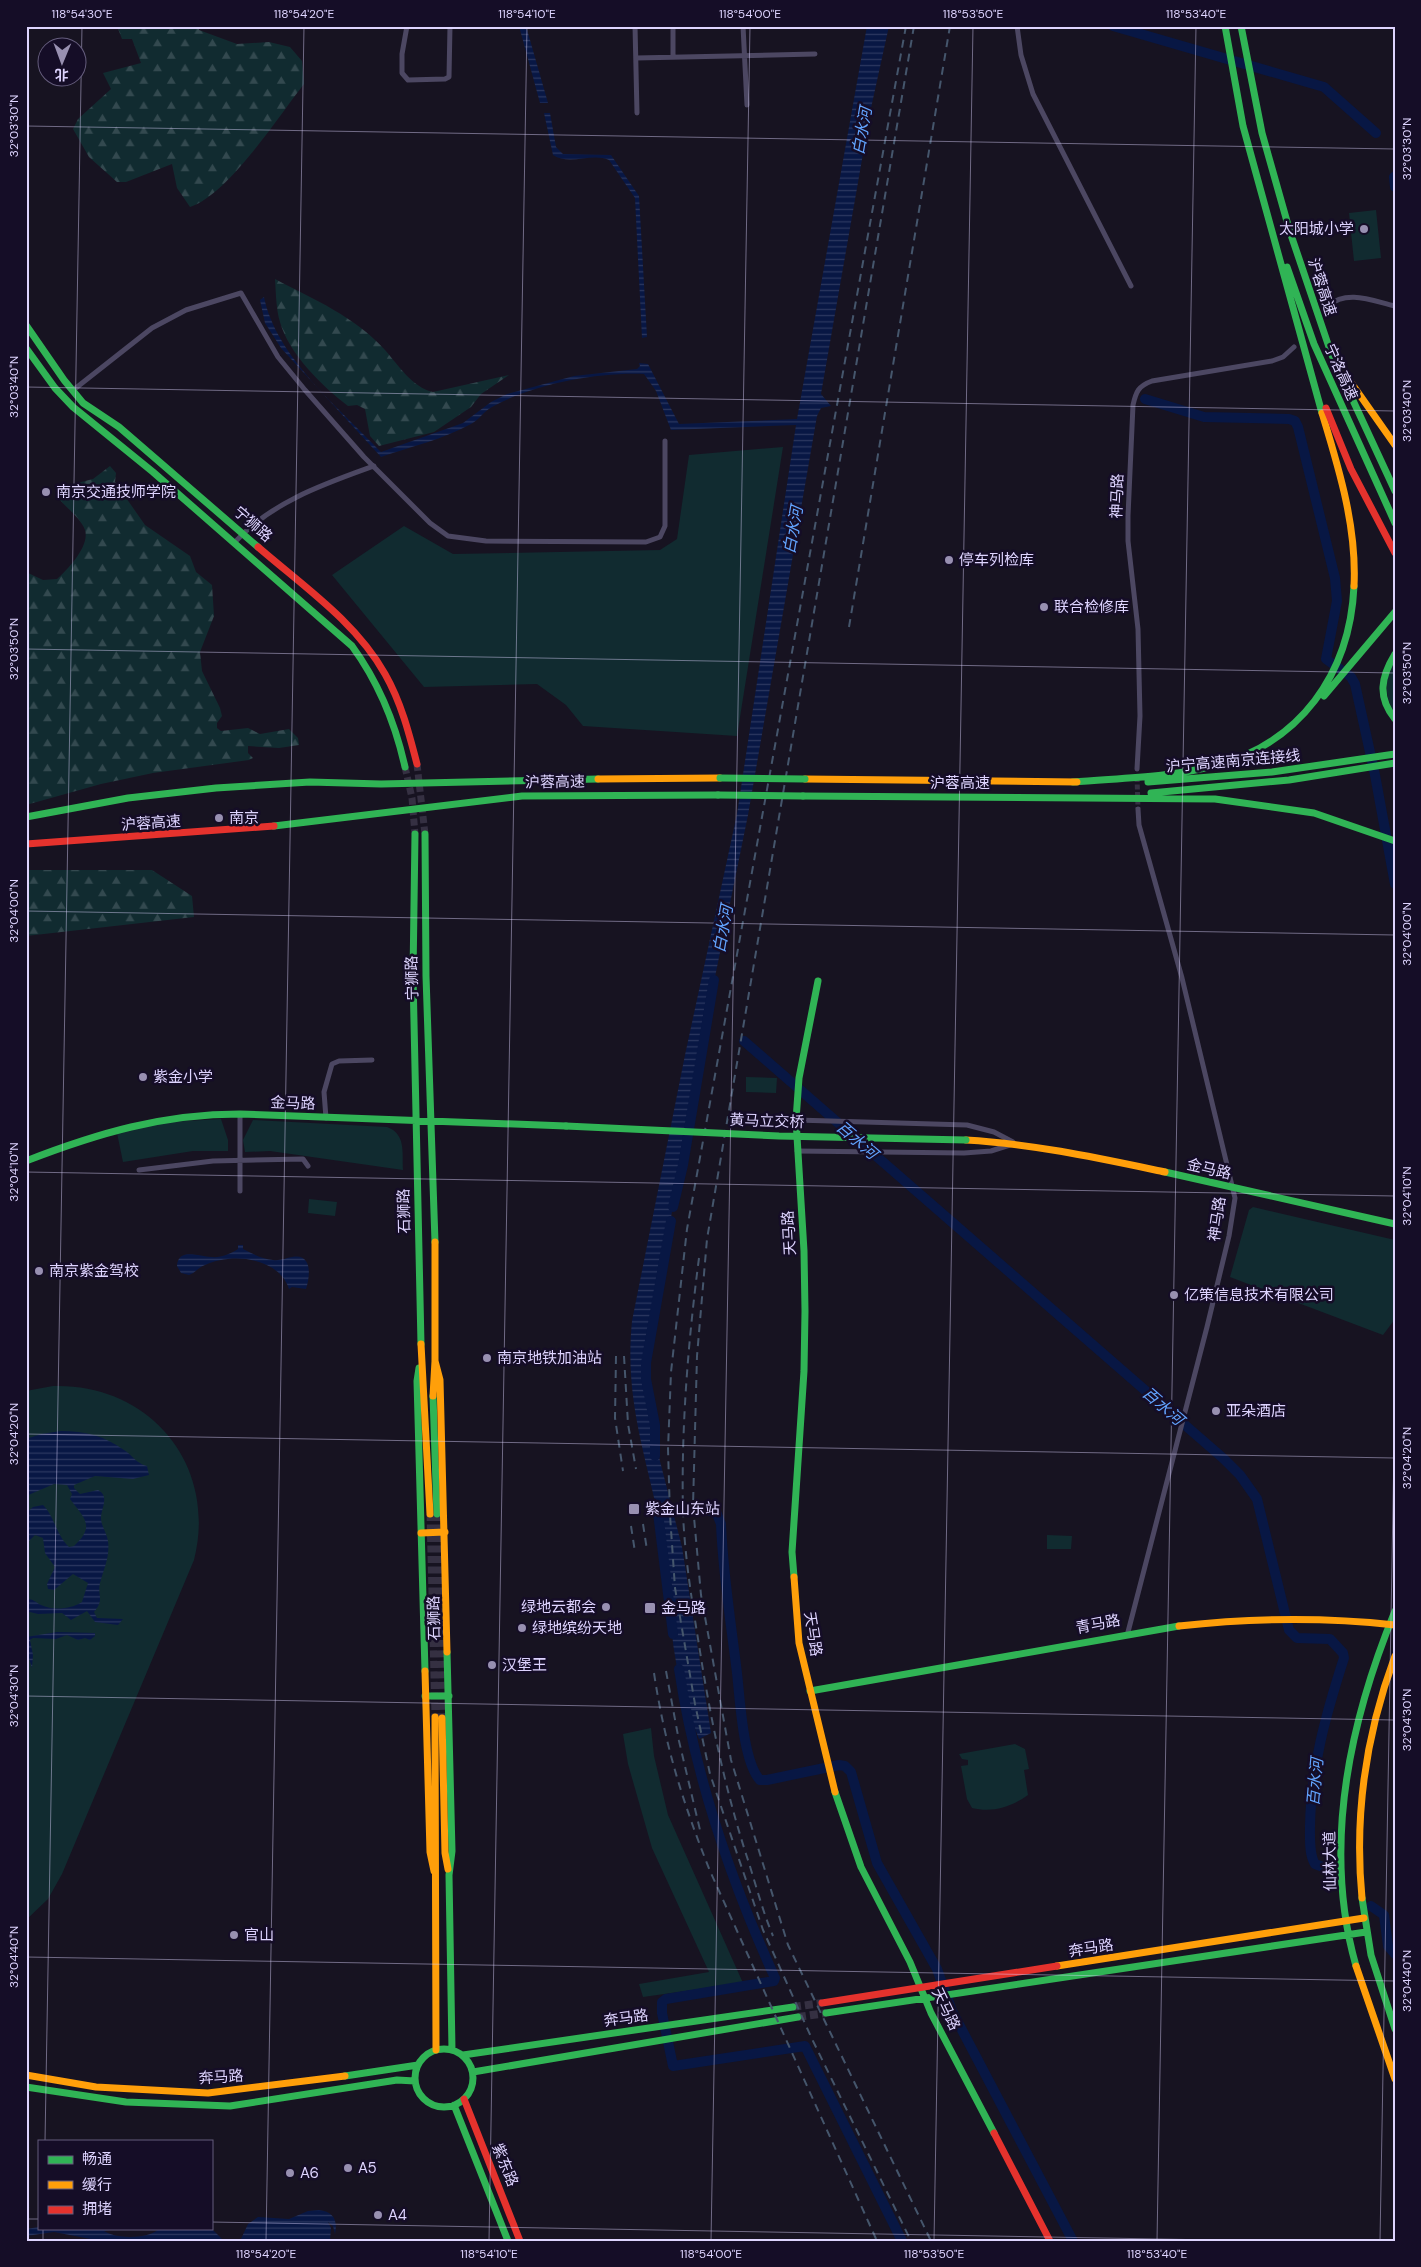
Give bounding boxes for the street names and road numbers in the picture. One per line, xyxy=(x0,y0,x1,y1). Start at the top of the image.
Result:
street label: 沪蓉高速 xyxy=(1303,255,1341,319)
street label: 宁洛高速 xyxy=(1320,341,1362,403)
street label: 神马路 xyxy=(1106,473,1128,519)
street label: 宁狮路 xyxy=(229,502,277,546)
street label: 沪宁高速南京连接线 xyxy=(1165,745,1301,777)
street label: 沪蓉高速 xyxy=(525,771,585,793)
street label: 沪蓉高速 xyxy=(930,773,990,793)
street label: 沪蓉高速 xyxy=(120,811,182,835)
street label: 宁狮路 xyxy=(402,955,422,1001)
street label: 金马路 xyxy=(270,1092,316,1114)
street label: 黄马立交桥 xyxy=(729,1110,805,1132)
street label: 金马路 xyxy=(1185,1154,1233,1184)
street label: 石狮路 xyxy=(394,1188,414,1234)
street label: 神马路 xyxy=(1204,1195,1230,1243)
street label: 天马路 xyxy=(778,1210,800,1256)
street label: 石狮路 xyxy=(424,1595,444,1641)
street label: 天马路 xyxy=(800,1610,826,1658)
street label: 青马路 xyxy=(1074,1610,1122,1638)
street label: 仙林大道 xyxy=(1319,1831,1341,1891)
street label: 奔马路 xyxy=(1067,1935,1115,1961)
street label: 天马路 xyxy=(927,1984,965,2034)
street label: 奔马路 xyxy=(602,2005,650,2031)
street label: 奔马路 xyxy=(198,2065,244,2089)
street label: 紫东路 xyxy=(487,2140,523,2190)

